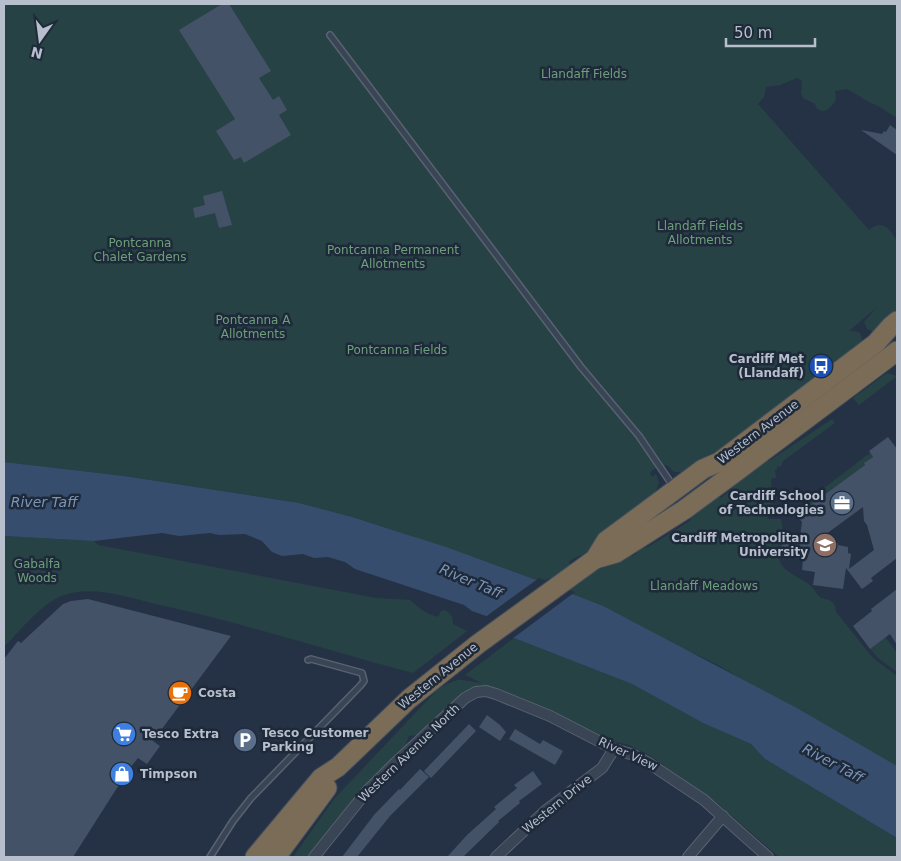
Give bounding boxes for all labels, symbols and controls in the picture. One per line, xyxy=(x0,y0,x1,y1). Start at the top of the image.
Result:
north arrow xyxy=(15,15,65,65)
scale bar xyxy=(726,15,815,47)
text: 50 m xyxy=(734,24,772,42)
text: N xyxy=(29,43,44,62)
park label: Llandaff Fields xyxy=(541,67,627,81)
park label: Llandaff Fields Allotments xyxy=(657,219,743,247)
park label: Pontcanna Chalet Gardens xyxy=(94,236,186,264)
park label: Pontcanna Permanent Allotments xyxy=(327,243,459,271)
park label: Pontcanna A Allotments xyxy=(216,313,291,341)
park label: Pontcanna Fields xyxy=(347,343,447,357)
place label: Cardiff Met (Llandaff) xyxy=(729,352,804,380)
bus stop icon: Cardiff Met (Llandaff) xyxy=(808,353,834,379)
street label: Western Avenue xyxy=(715,397,801,467)
place label: Cardiff School of Technologies xyxy=(719,489,824,517)
office icon: Cardiff School of Technologies xyxy=(829,490,855,516)
water label: River Taff xyxy=(11,494,79,510)
place label: Cardiff Metropolitan University xyxy=(671,531,808,559)
school or university icon: Cardiff Metropolitan University xyxy=(812,532,838,558)
park label: Gabalfa Woods xyxy=(14,557,60,585)
water label: River Taff xyxy=(437,561,506,602)
park label: Llandaff Meadows xyxy=(650,579,758,593)
street label: Western Avenue xyxy=(396,640,480,712)
cafe icon: Costa xyxy=(167,680,193,706)
place label: Costa xyxy=(198,686,236,700)
street label: Western Avenue North xyxy=(356,701,462,805)
supermarket icon: Tesco Extra xyxy=(111,721,137,747)
place label: Tesco Customer Parking xyxy=(262,726,369,754)
place label: Tesco Extra xyxy=(142,727,219,741)
parking icon: Tesco Customer Parking xyxy=(232,727,258,753)
street label: River View xyxy=(596,734,660,774)
water label: River Taff xyxy=(800,740,868,787)
shop icon: Timpson xyxy=(109,761,135,787)
place label: Timpson xyxy=(140,767,197,781)
street label: Western Drive xyxy=(520,772,594,836)

